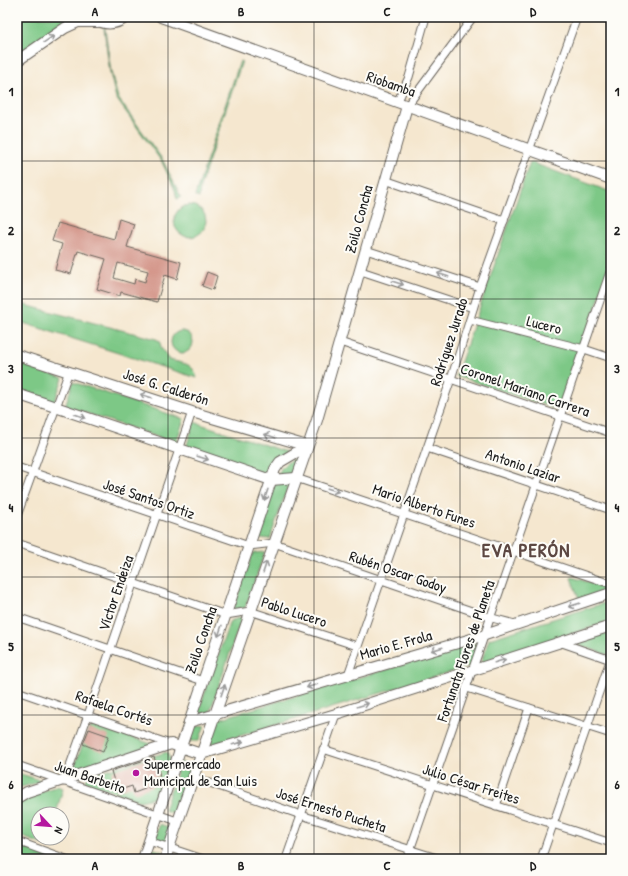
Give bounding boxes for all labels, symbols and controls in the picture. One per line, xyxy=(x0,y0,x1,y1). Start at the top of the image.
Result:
text: A xyxy=(92,2,99,20)
text: B xyxy=(238,2,245,20)
text: C xyxy=(383,2,391,20)
text: D xyxy=(530,2,537,20)
one-way arrow xyxy=(44,35,55,43)
street label: Riobamba xyxy=(364,65,419,102)
text: 1 xyxy=(9,82,14,100)
text: 1 xyxy=(615,82,620,100)
street label: Zoilo Concha xyxy=(339,182,378,255)
text: 2 xyxy=(8,221,15,239)
text: 2 xyxy=(614,221,621,239)
one-way arrow xyxy=(437,271,450,278)
one-way arrow xyxy=(391,280,403,288)
street label: Rodríguez Jurado xyxy=(424,295,473,389)
street label: Lucero xyxy=(525,310,564,339)
street label: Coronel Mariano Carrera xyxy=(458,358,593,422)
text: 3 xyxy=(8,359,14,377)
text: 3 xyxy=(614,359,620,377)
street label: José G. Calderón xyxy=(121,363,212,410)
one-way arrow xyxy=(140,392,152,400)
one-way arrow xyxy=(74,413,87,420)
one-way arrow xyxy=(263,432,276,439)
street label: Antonio Laziar xyxy=(483,443,564,488)
one-way arrow xyxy=(197,455,210,462)
street label: José Santos Ortiz xyxy=(100,473,198,524)
street label: Mario Alberto Funes xyxy=(370,478,479,533)
one-way arrow xyxy=(327,487,340,494)
one-way arrow xyxy=(262,488,269,501)
text: 4 xyxy=(9,498,14,516)
text: 4 xyxy=(615,498,620,516)
district label: EVA PERÓN xyxy=(482,537,570,563)
street label: Rubén Oscar Godoy xyxy=(347,545,450,598)
street label: Víctor Endeiza xyxy=(93,552,138,634)
one-way arrow xyxy=(262,560,269,573)
street label: Fortunata Flores de Planeta xyxy=(431,577,500,725)
street label: Pablo Lucero xyxy=(259,591,330,632)
one-way arrow xyxy=(568,602,581,609)
street label: Zoilo Concha xyxy=(179,603,222,676)
street label: Mario E. Frola xyxy=(357,624,434,665)
one-way arrow xyxy=(216,625,224,637)
text: 5 xyxy=(8,637,14,655)
text: 5 xyxy=(614,637,620,655)
one-way arrow xyxy=(431,646,444,653)
one-way arrow xyxy=(493,657,505,665)
one-way arrow xyxy=(220,683,227,696)
one-way arrow xyxy=(306,683,319,690)
street label: Rafaela Cortés xyxy=(73,685,156,731)
one-way arrow xyxy=(356,701,368,709)
one-way arrow xyxy=(231,739,244,746)
place label: Supermercado Municipal de San Luis xyxy=(144,753,257,791)
street label: Juan Barbeito xyxy=(52,755,128,798)
street label: Julio César Freites xyxy=(420,758,523,809)
marker: Supermercado Municipal de San Luis xyxy=(131,768,141,778)
text: 6 xyxy=(8,775,14,793)
text: 6 xyxy=(614,775,620,793)
street label: José Ernesto Pucheta xyxy=(273,782,389,837)
north arrow xyxy=(30,806,70,846)
text: N xyxy=(51,825,67,836)
text: A xyxy=(92,856,99,874)
text: B xyxy=(238,856,245,874)
text: C xyxy=(383,856,391,874)
text: D xyxy=(530,856,537,874)

